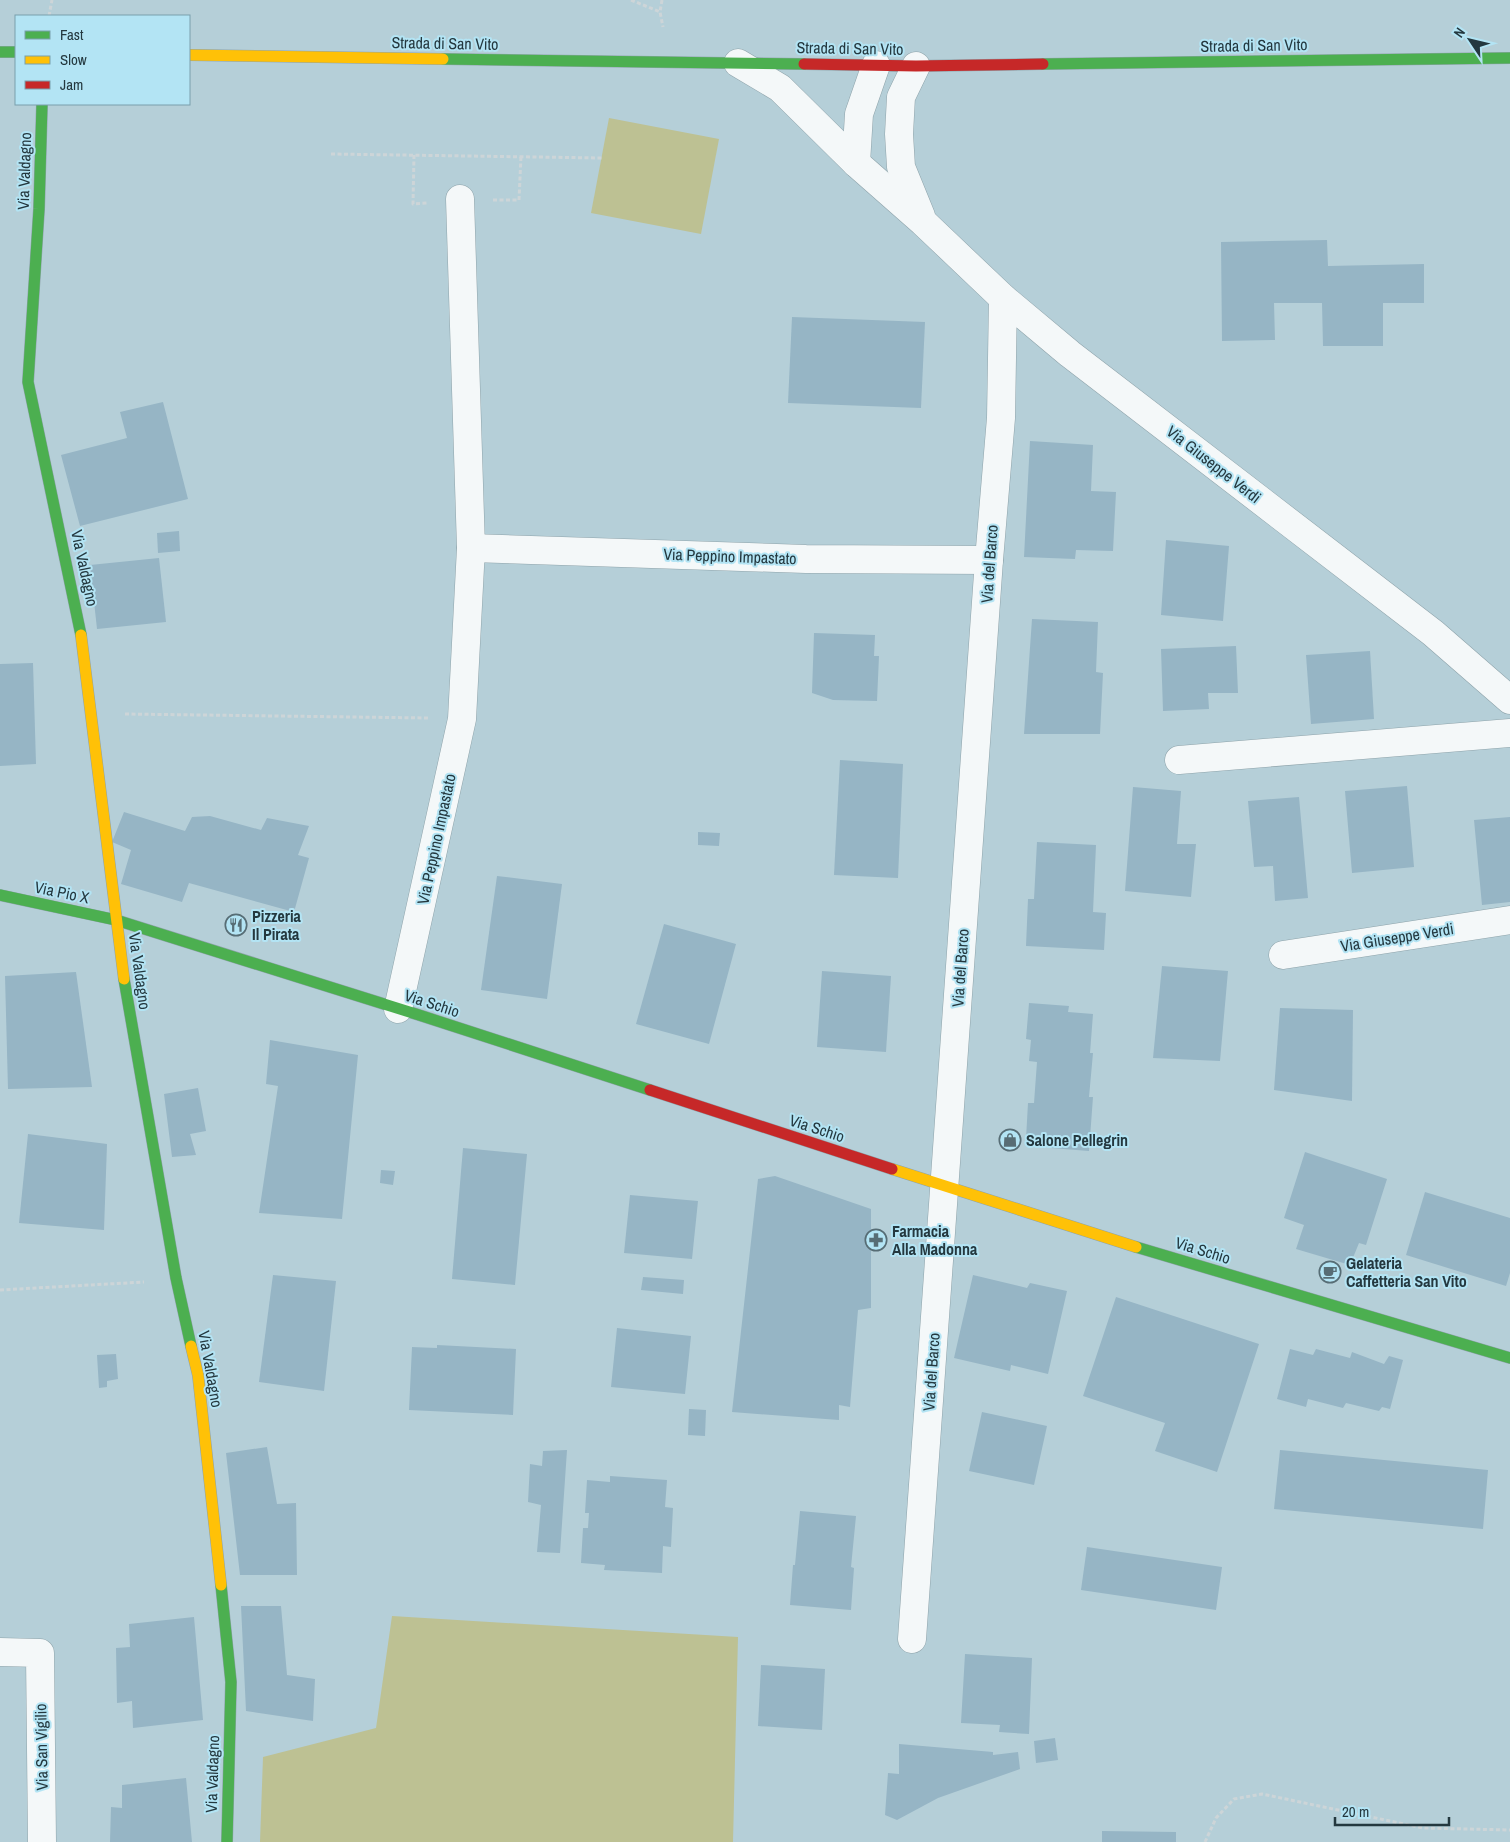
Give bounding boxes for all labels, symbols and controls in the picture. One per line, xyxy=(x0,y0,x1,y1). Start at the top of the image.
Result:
legend xyxy=(15,15,190,105)
north arrow xyxy=(1445,15,1495,65)
text: Fast xyxy=(60,24,84,45)
text: N xyxy=(1450,24,1469,41)
street label: Strada di San Vito xyxy=(391,31,499,55)
street label: Strada di San Vito xyxy=(1200,33,1308,57)
street label: Strada di San Vito xyxy=(796,36,904,60)
text: Slow xyxy=(60,49,87,70)
text: Jam xyxy=(60,74,83,95)
street label: Via Valdagno xyxy=(12,132,36,210)
street label: Via Giuseppe Verdi xyxy=(1162,420,1266,508)
street label: Via del Barco xyxy=(975,524,1003,604)
street label: Via Valdagno xyxy=(66,528,104,608)
street label: Via Peppino Impastato xyxy=(663,543,797,569)
street label: Via Peppino Impastato xyxy=(411,772,461,906)
street label: Via Pio X xyxy=(33,876,92,909)
place label: Pizzeria Il Pirata xyxy=(252,905,302,945)
restaurant icon: Pizzeria Il Pirata xyxy=(224,913,248,937)
street label: Via Giuseppe Verdi xyxy=(1339,917,1455,957)
street label: Via del Barco xyxy=(946,928,974,1008)
street label: Via Valdagno xyxy=(124,931,156,1011)
street label: Via Schio xyxy=(402,984,462,1022)
street label: Via Schio xyxy=(787,1109,847,1147)
shop icon: Salone Pellegrin xyxy=(998,1128,1022,1152)
place label: Salone Pellegrin xyxy=(1026,1129,1128,1151)
place label: Farmacia Alla Madonna xyxy=(892,1220,978,1260)
pharmacy icon: Farmacia Alla Madonna xyxy=(864,1228,888,1252)
street label: Via Schio xyxy=(1173,1231,1233,1269)
place label: Gelateria Caffetteria San Vito xyxy=(1346,1252,1467,1292)
cafe icon: Gelateria Caffetteria San Vito xyxy=(1318,1260,1342,1284)
street label: Via Valdagno xyxy=(193,1329,229,1409)
street label: Via del Barco xyxy=(917,1332,945,1412)
street label: Via San Vigilio xyxy=(29,1703,53,1791)
street label: Via Valdagno xyxy=(200,1735,224,1813)
scale bar xyxy=(1335,1794,1449,1826)
text: 20 m xyxy=(1342,1801,1369,1822)

